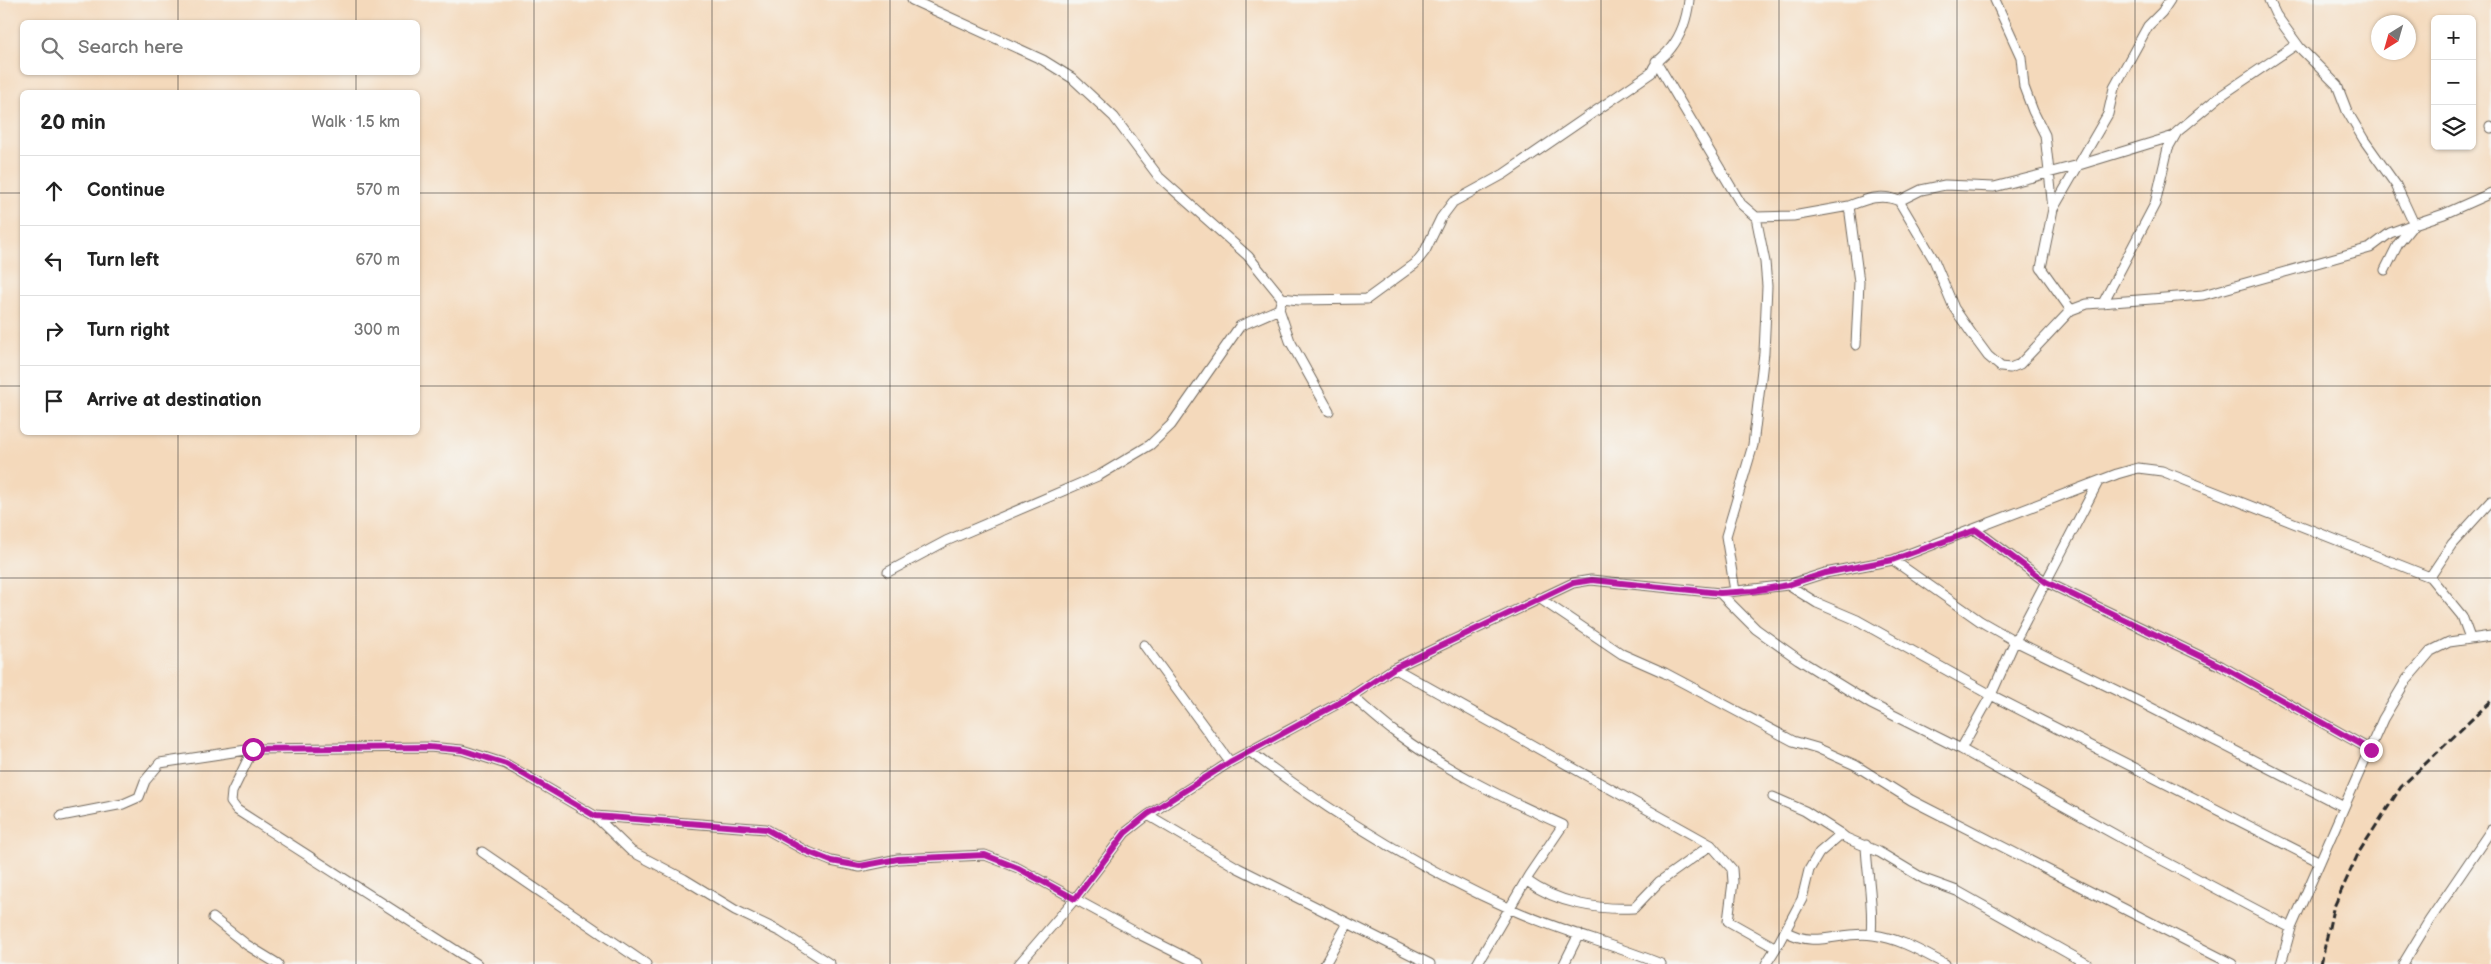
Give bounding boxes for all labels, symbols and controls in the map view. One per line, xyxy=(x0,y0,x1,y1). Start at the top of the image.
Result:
north arrow xyxy=(2371,15,2416,60)
map controls xyxy=(2431,15,2476,150)
button: + xyxy=(2431,15,2476,60)
search box xyxy=(20,20,420,75)
icon: search xyxy=(38,34,66,62)
text: Search here xyxy=(78,36,183,59)
button: − xyxy=(2431,60,2476,105)
button: layers xyxy=(2431,105,2476,150)
text: 20 min xyxy=(40,110,106,135)
text: Walk · 1.5 km xyxy=(312,113,400,132)
icon: ahead xyxy=(40,177,68,205)
text: Continue xyxy=(87,179,165,202)
text: 570 m xyxy=(356,181,400,200)
icon: left xyxy=(40,247,68,275)
text: Turn left xyxy=(87,249,159,272)
text: 670 m xyxy=(355,251,400,270)
icon: right xyxy=(40,317,68,345)
text: Turn right xyxy=(87,319,170,342)
text: 300 m xyxy=(354,321,400,340)
icon: arrive xyxy=(40,387,68,415)
text: Arrive at destination xyxy=(87,389,262,412)
route start xyxy=(242,738,265,761)
route end xyxy=(2360,739,2383,762)

